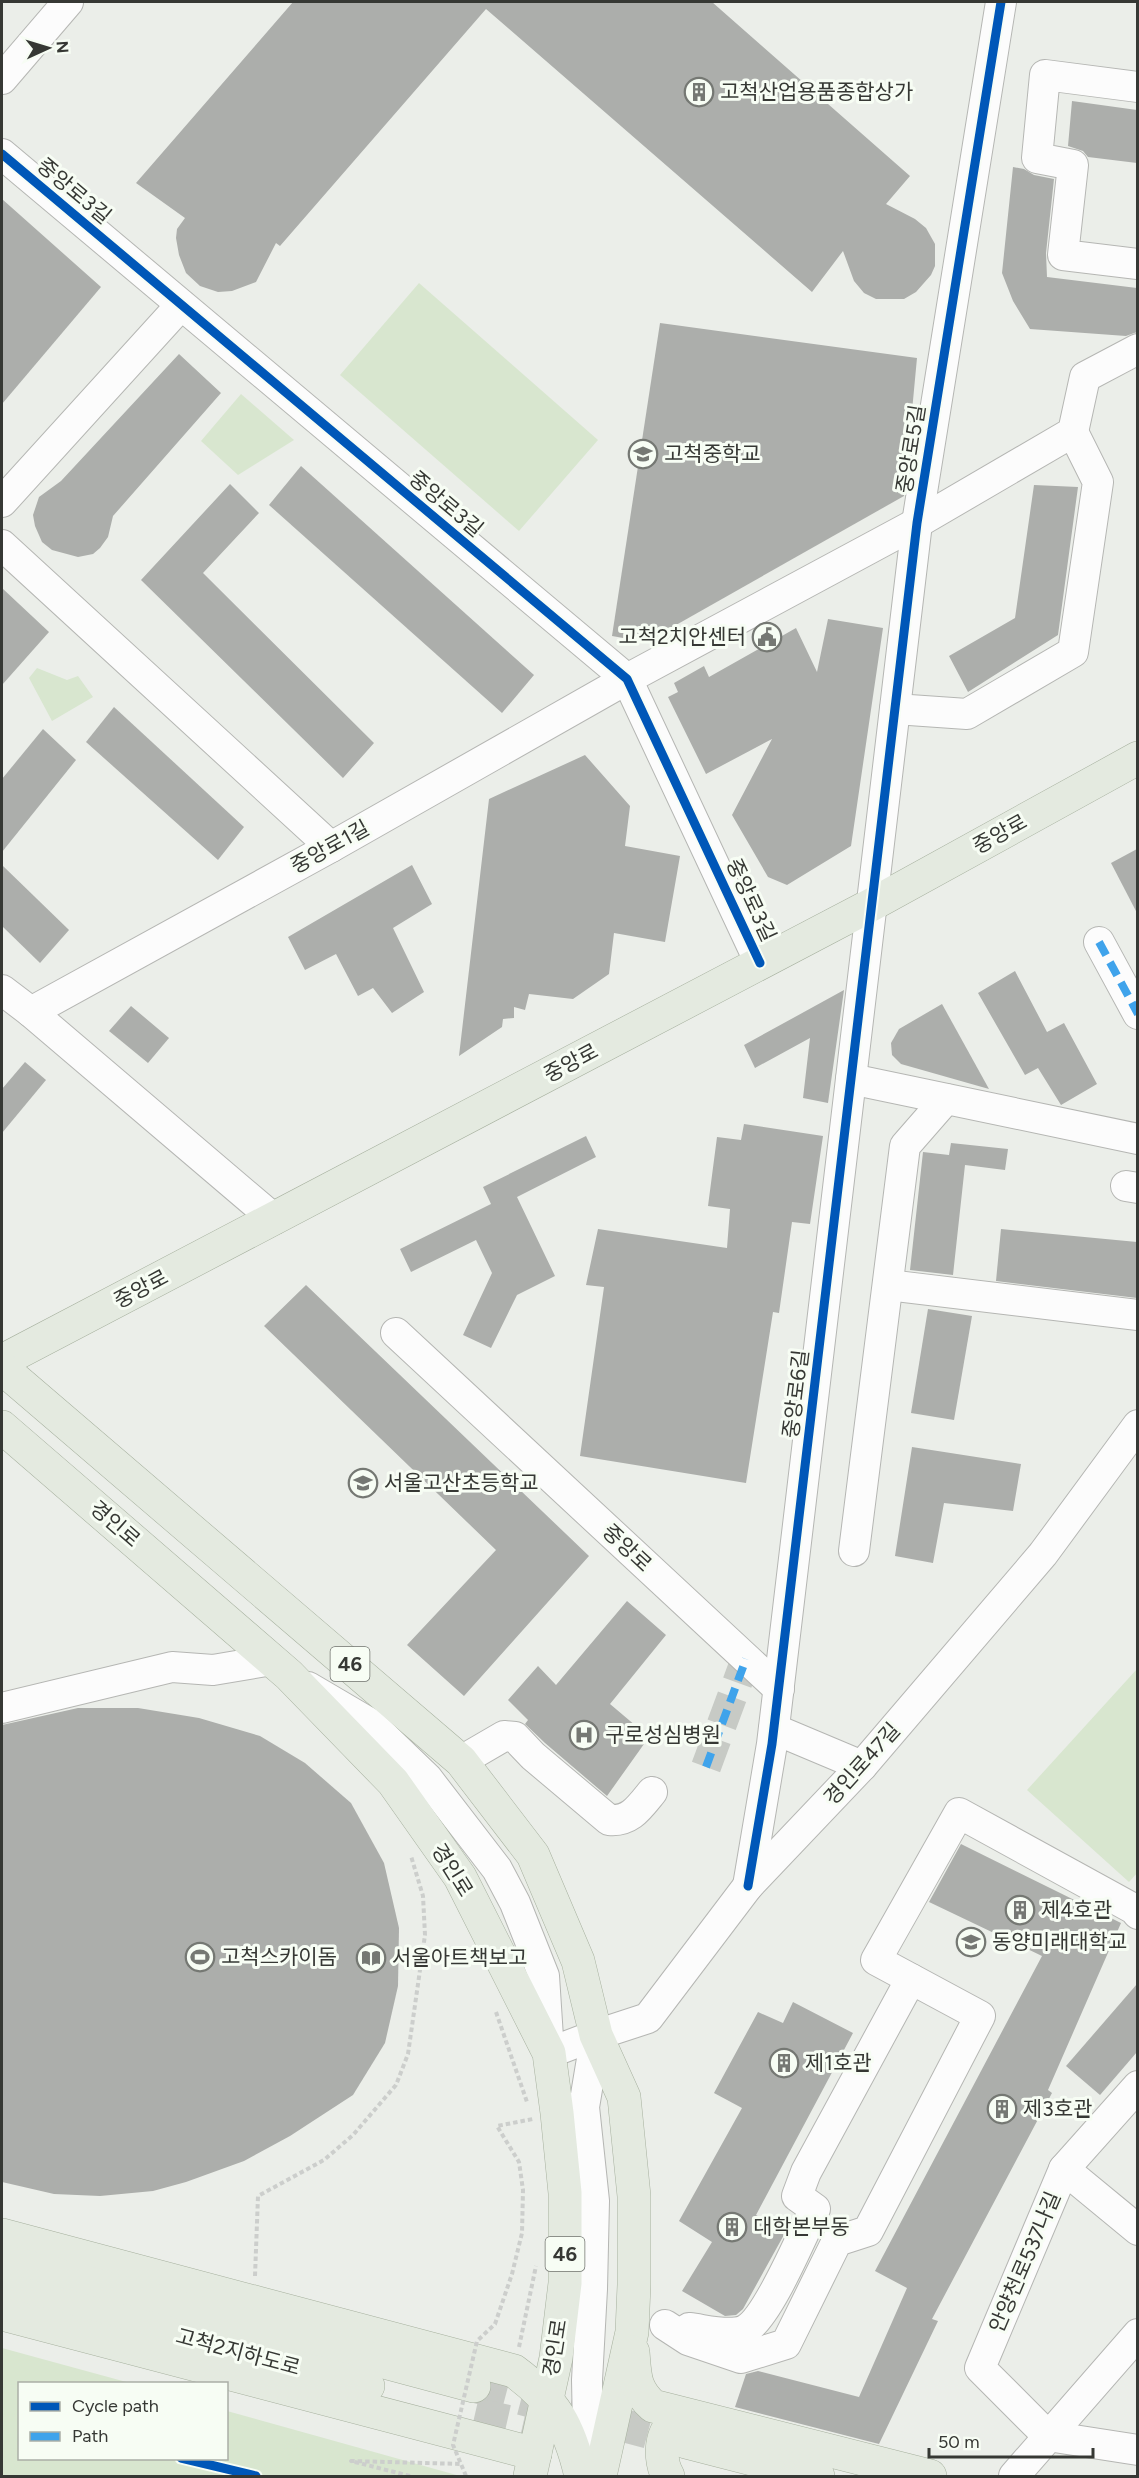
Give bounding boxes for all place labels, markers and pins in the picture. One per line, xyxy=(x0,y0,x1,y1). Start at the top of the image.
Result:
building icon: 고척산업용품종합상가 xyxy=(683,76,715,108)
place label: 고척산업용품종합상가 xyxy=(720,79,913,104)
school or university icon: 고척중학교 xyxy=(627,438,659,470)
place label: 고척중학교 xyxy=(664,441,761,466)
public building icon: 고척2치안센터 xyxy=(751,621,783,653)
place label: 고척2치안센터 xyxy=(618,624,746,649)
school or university icon: 서울고산초등학교 xyxy=(347,1467,379,1499)
place label: 서울고산초등학교 xyxy=(384,1470,539,1495)
hospital icon: 구로성심병원 xyxy=(568,1719,600,1751)
place label: 구로성심병원 xyxy=(605,1722,721,1747)
building icon: 제4호관 xyxy=(1004,1894,1036,1926)
place label: 제4호관 xyxy=(1041,1897,1112,1922)
school or university icon: 동양미래대학교 xyxy=(955,1926,987,1958)
place label: 동양미래대학교 xyxy=(992,1929,1127,1954)
sports icon: 고척스카이돔 xyxy=(184,1941,216,1973)
library icon: 서울아트책보고 xyxy=(355,1942,387,1974)
place label: 고척스카이돔 xyxy=(221,1944,337,1969)
place label: 서울아트책보고 xyxy=(392,1945,527,1970)
building icon: 제1호관 xyxy=(768,2047,800,2079)
place label: 제1호관 xyxy=(805,2050,872,2075)
building icon: 제3호관 xyxy=(986,2093,1018,2125)
place label: 제3호관 xyxy=(1023,2096,1092,2121)
building icon: 대학본부동 xyxy=(716,2211,748,2243)
place label: 대학본부동 xyxy=(753,2214,850,2239)

